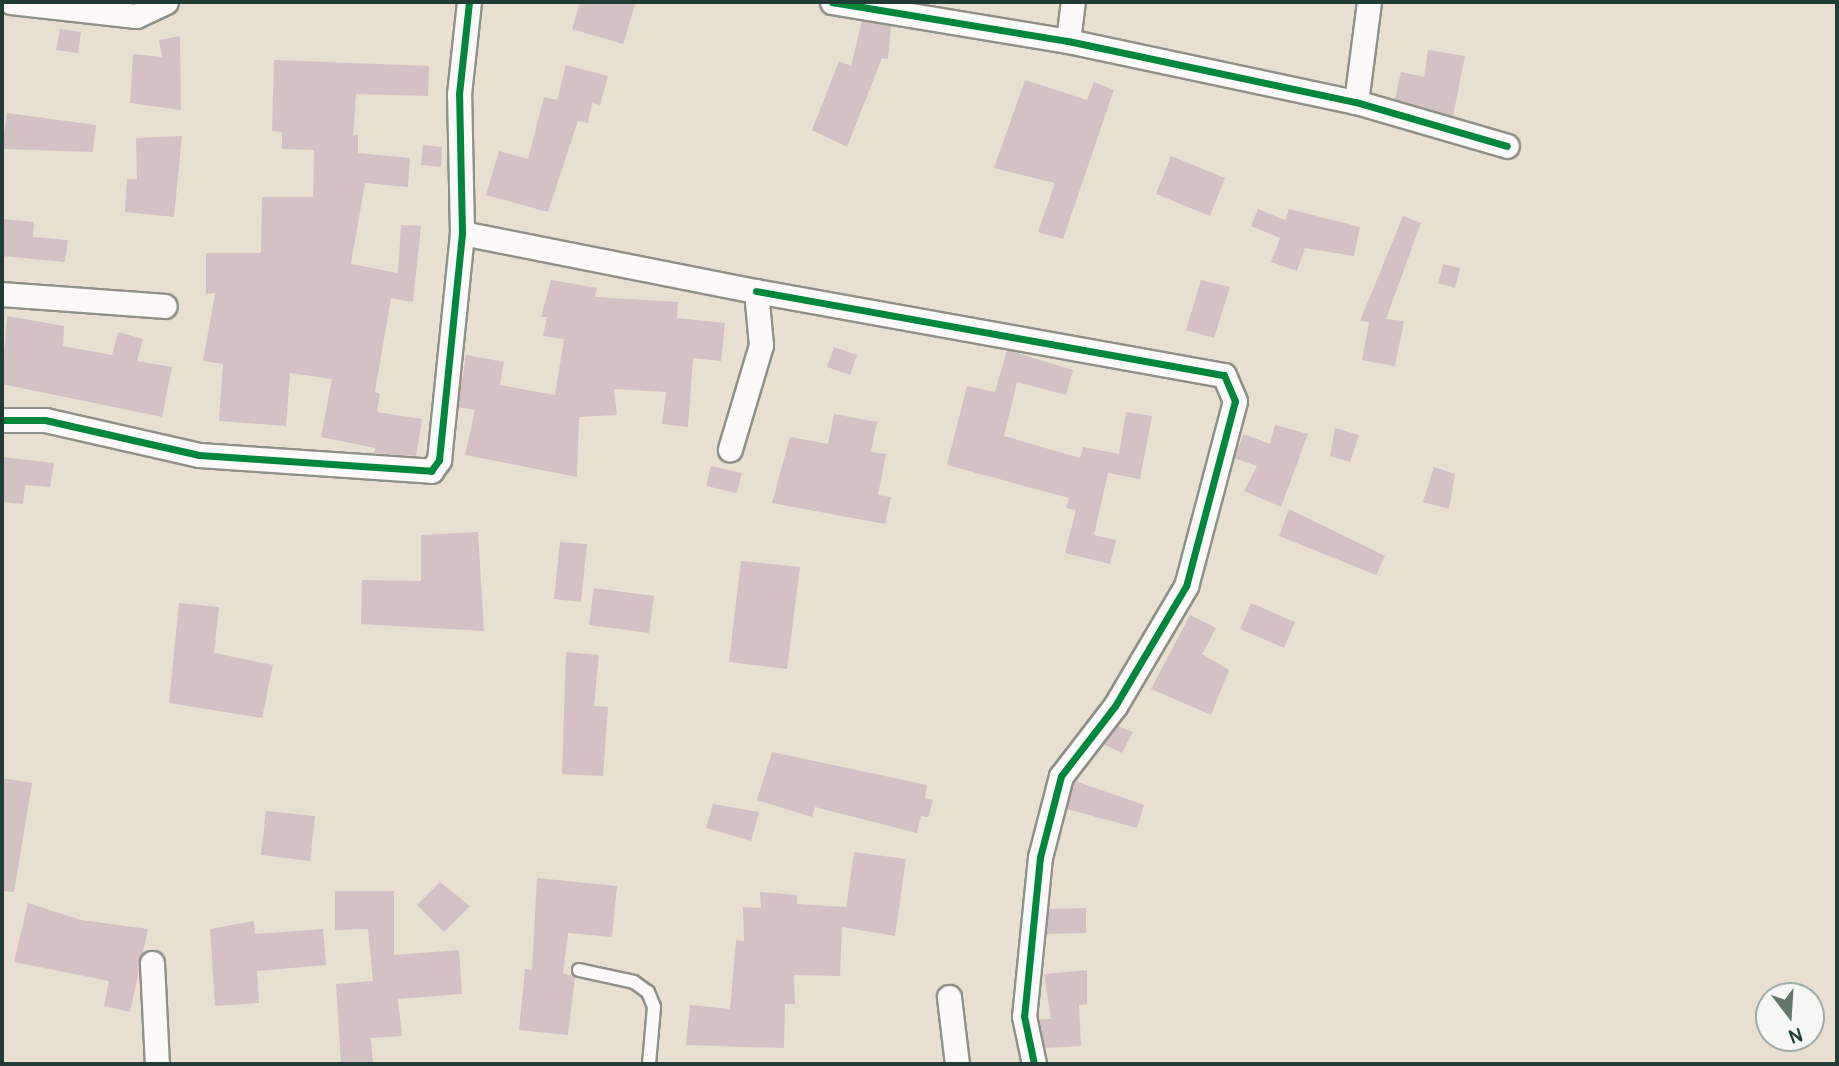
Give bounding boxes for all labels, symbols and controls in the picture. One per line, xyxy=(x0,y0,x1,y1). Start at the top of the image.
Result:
north arrow xyxy=(1755,982,1825,1052)
text: N xyxy=(1786,1022,1805,1049)

